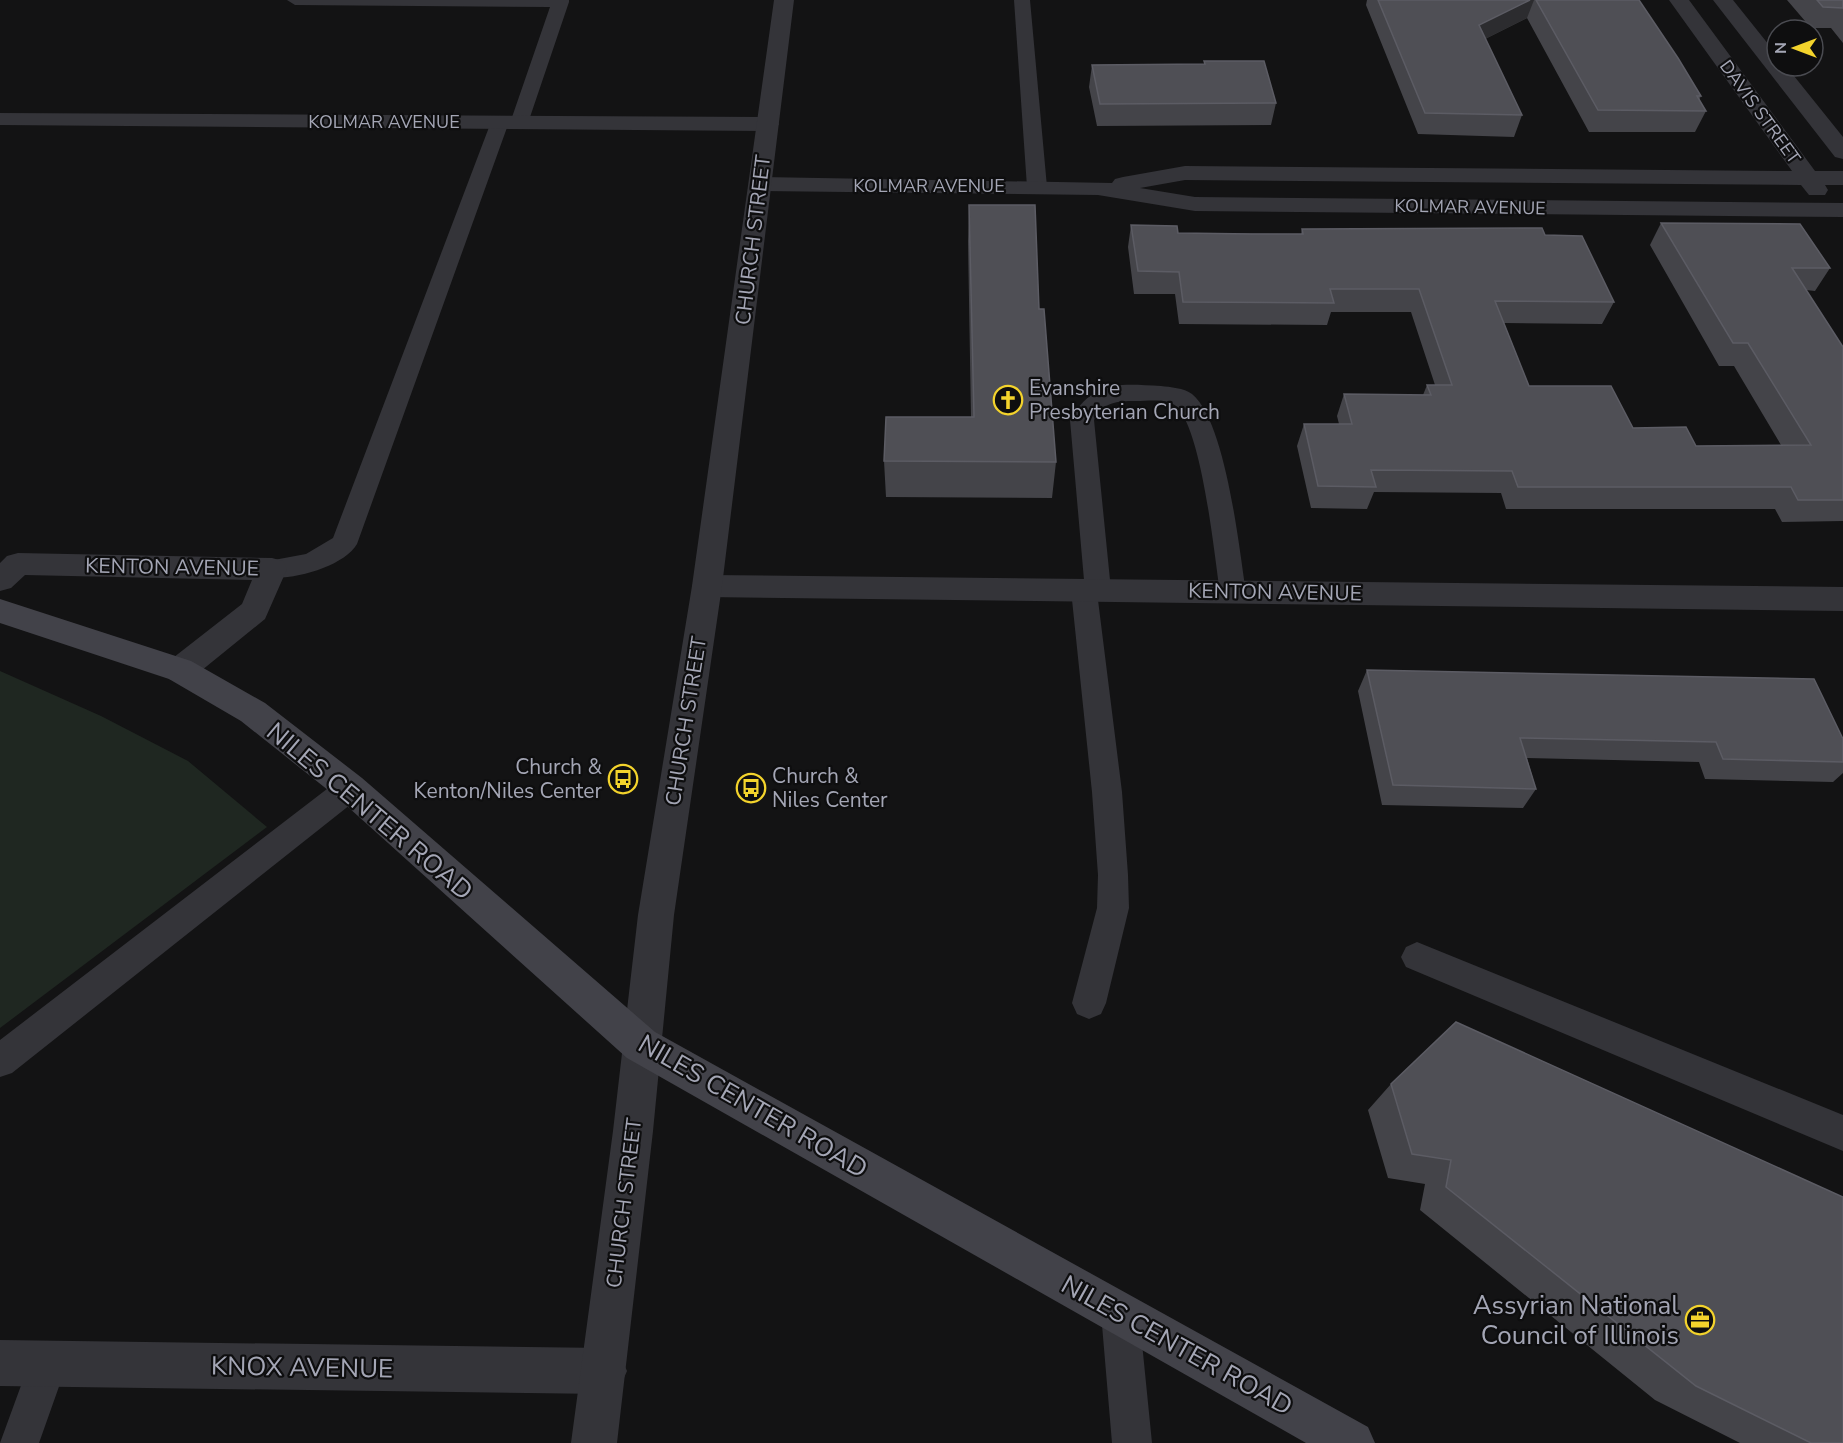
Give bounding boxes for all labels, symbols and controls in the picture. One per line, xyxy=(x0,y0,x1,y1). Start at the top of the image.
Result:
north arrow xyxy=(1765,18,1825,78)
text: N xyxy=(1770,42,1792,54)
street label: DAVIS STREET xyxy=(1714,55,1806,169)
street label: KOLMAR AVENUE xyxy=(308,110,460,134)
street label: CHURCH STREET xyxy=(729,153,777,327)
street label: KOLMAR AVENUE xyxy=(853,174,1005,198)
street label: KOLMAR AVENUE xyxy=(1394,194,1546,220)
place label: Evanshire Presbyterian Church xyxy=(1029,374,1220,426)
church icon: Evanshire Presbyterian Church xyxy=(992,384,1024,416)
street label: KENTON AVENUE xyxy=(85,551,259,583)
street label: KENTON AVENUE xyxy=(1188,576,1362,608)
street label: CHURCH STREET xyxy=(659,634,713,808)
street label: NILES CENTER ROAD xyxy=(259,715,480,908)
place label: Church & Kenton/Niles Center xyxy=(414,753,602,805)
place label: Church & Niles Center xyxy=(772,762,888,814)
bus stop icon: Church & Kenton/Niles Center xyxy=(607,763,639,795)
bus stop icon: Church & Niles Center xyxy=(735,772,767,804)
street label: NILES CENTER ROAD xyxy=(632,1026,874,1186)
street label: CHURCH STREET xyxy=(600,1116,648,1290)
street label: NILES CENTER ROAD xyxy=(1055,1267,1299,1424)
place label: Assyrian National Council of Illinois xyxy=(1473,1288,1679,1353)
office icon: Assyrian National Council of Illinois xyxy=(1684,1304,1716,1336)
street label: KNOX AVENUE xyxy=(211,1348,393,1387)

